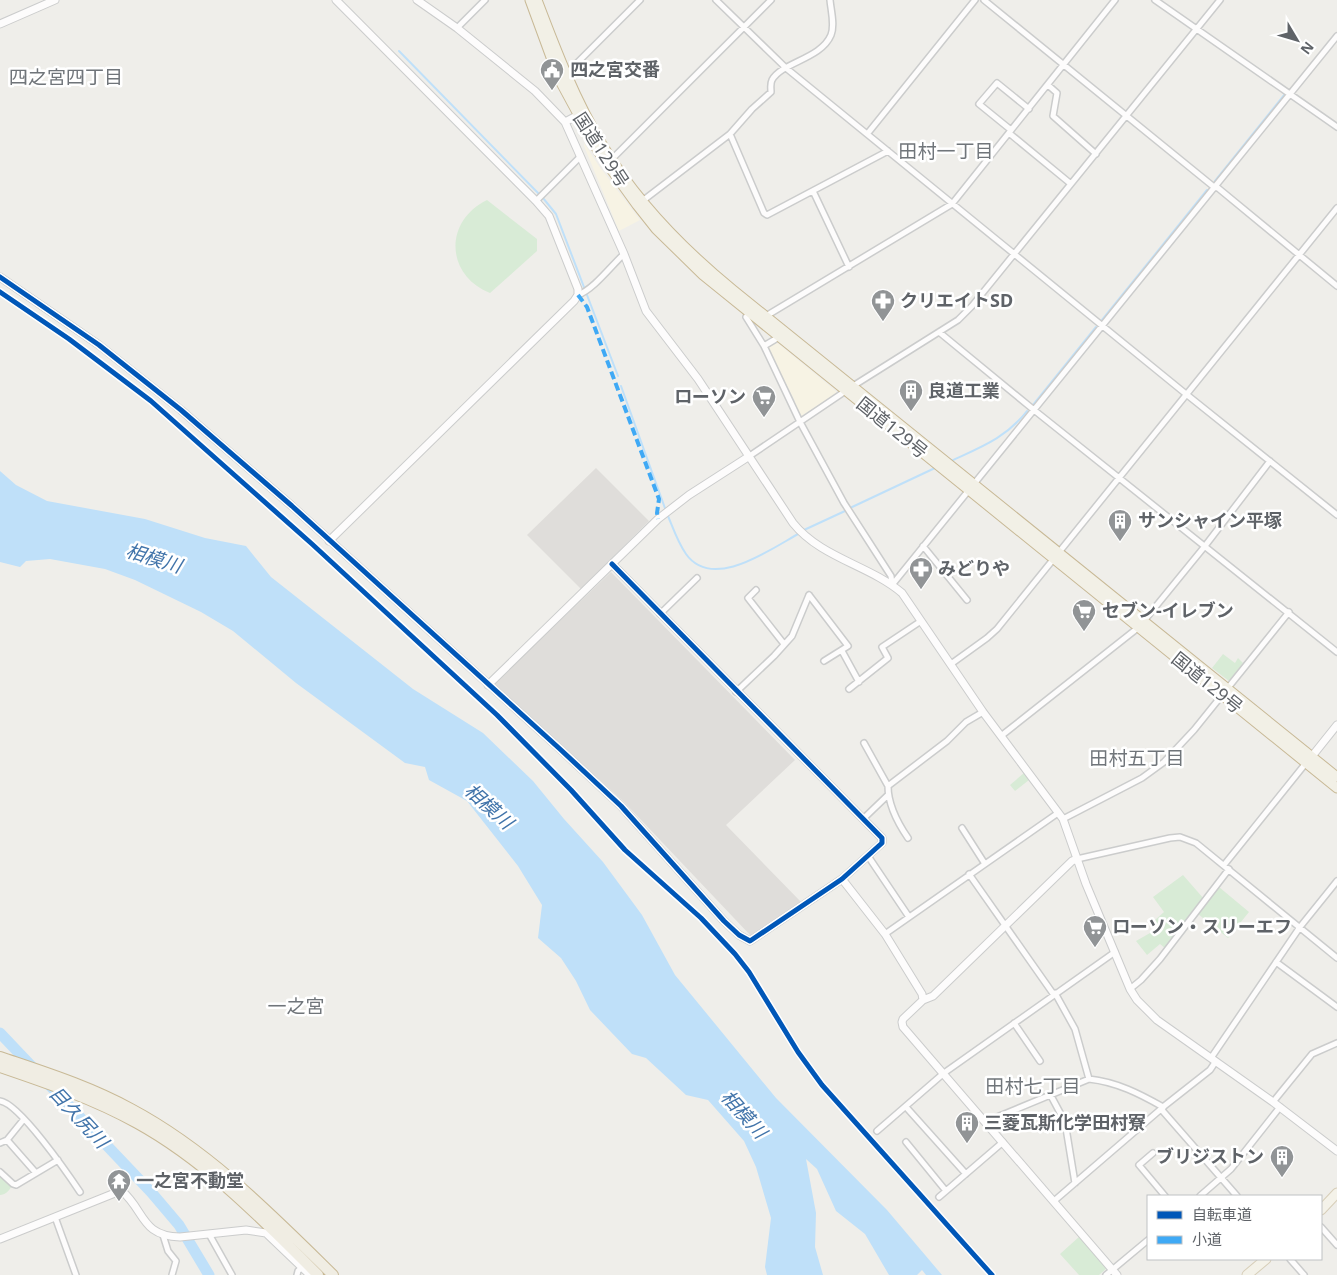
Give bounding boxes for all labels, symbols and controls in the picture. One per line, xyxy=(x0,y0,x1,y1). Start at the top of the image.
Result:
north arrow xyxy=(1272,15,1322,65)
text: N xyxy=(1297,38,1319,59)
public building icon: 四之宮交番 xyxy=(539,57,565,91)
place label: 四之宮交番 xyxy=(570,57,660,81)
district label: 四之宮四丁目 xyxy=(9,64,123,90)
street label: 国道129号 xyxy=(569,107,635,192)
district label: 田村一丁目 xyxy=(898,138,994,164)
pharmacy icon: クリエイトSD xyxy=(870,288,896,322)
place label: クリエイトSD xyxy=(900,288,1013,312)
building icon: 良道工業 xyxy=(898,378,924,412)
place label: 良道工業 xyxy=(928,378,1000,402)
place label: ローソン xyxy=(674,384,746,408)
supermarket icon: ローソン xyxy=(751,384,777,418)
street label: 国道129号 xyxy=(852,391,933,463)
building icon: サンシャイン平塚 xyxy=(1107,508,1133,542)
place label: サンシャイン平塚 xyxy=(1138,508,1282,532)
water label: 相模川 xyxy=(123,537,187,579)
pharmacy icon: みどりや xyxy=(908,556,934,590)
place label: みどりや xyxy=(938,556,1010,580)
supermarket icon: セブン-イレブン xyxy=(1071,598,1097,632)
place label: セブン-イレブン xyxy=(1102,598,1234,622)
street label: 国道129号 xyxy=(1167,646,1248,718)
district label: 田村五丁目 xyxy=(1089,745,1185,771)
water label: 相模川 xyxy=(459,777,520,836)
supermarket icon: ローソン・スリーエフ xyxy=(1082,914,1108,948)
place label: ローソン・スリーエフ xyxy=(1112,914,1292,938)
district label: 一之宮 xyxy=(267,993,325,1019)
district label: 田村七丁目 xyxy=(985,1073,1081,1099)
water label: 目久尻川 xyxy=(44,1080,116,1155)
water label: 相模川 xyxy=(715,1084,774,1145)
building icon: 三菱瓦斯化学田村寮 xyxy=(954,1110,980,1144)
place label: 三菱瓦斯化学田村寮 xyxy=(984,1110,1146,1134)
place label: ブリジストン xyxy=(1156,1144,1264,1168)
building icon: ブリジストン xyxy=(1269,1144,1295,1178)
temple icon: 一之宮不動堂 xyxy=(106,1168,132,1202)
place label: 一之宮不動堂 xyxy=(136,1168,244,1192)
legend xyxy=(1147,1195,1322,1260)
text: 自転車道 xyxy=(1192,1204,1252,1224)
text: 小道 xyxy=(1192,1229,1222,1249)

